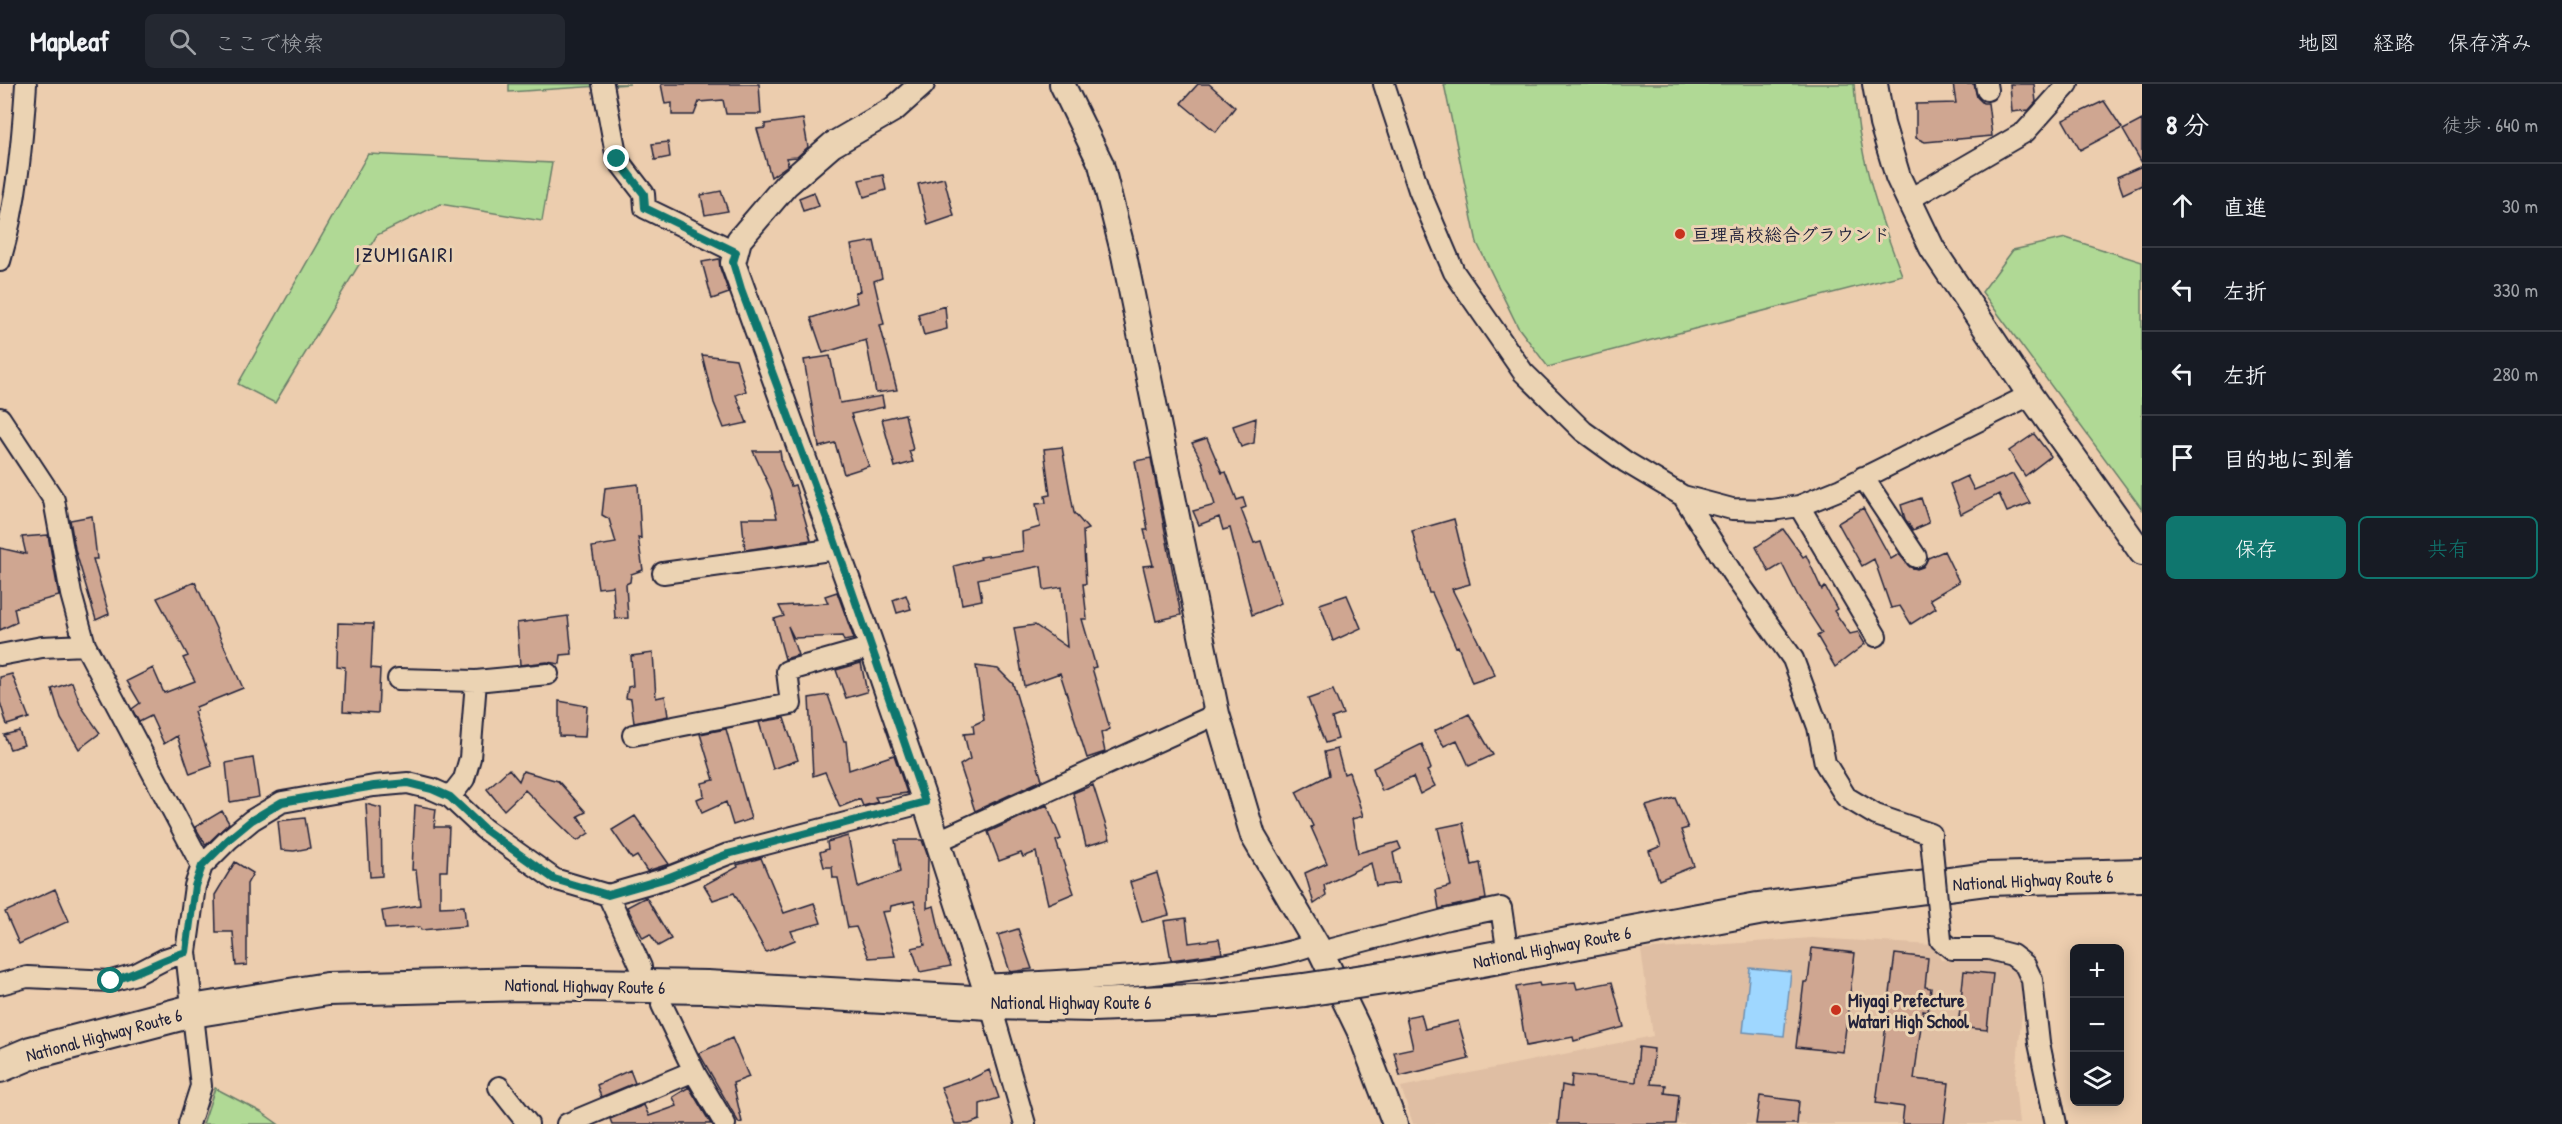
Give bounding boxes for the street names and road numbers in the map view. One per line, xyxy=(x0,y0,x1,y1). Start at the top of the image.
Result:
street label: National Highway Route 6 xyxy=(1952,863,2114,897)
street label: National Highway Route 6 xyxy=(1471,919,1633,975)
street label: National Highway Route 6 xyxy=(504,972,666,1000)
street label: National Highway Route 6 xyxy=(991,990,1151,1015)
street label: National Highway Route 6 xyxy=(23,1002,185,1068)

